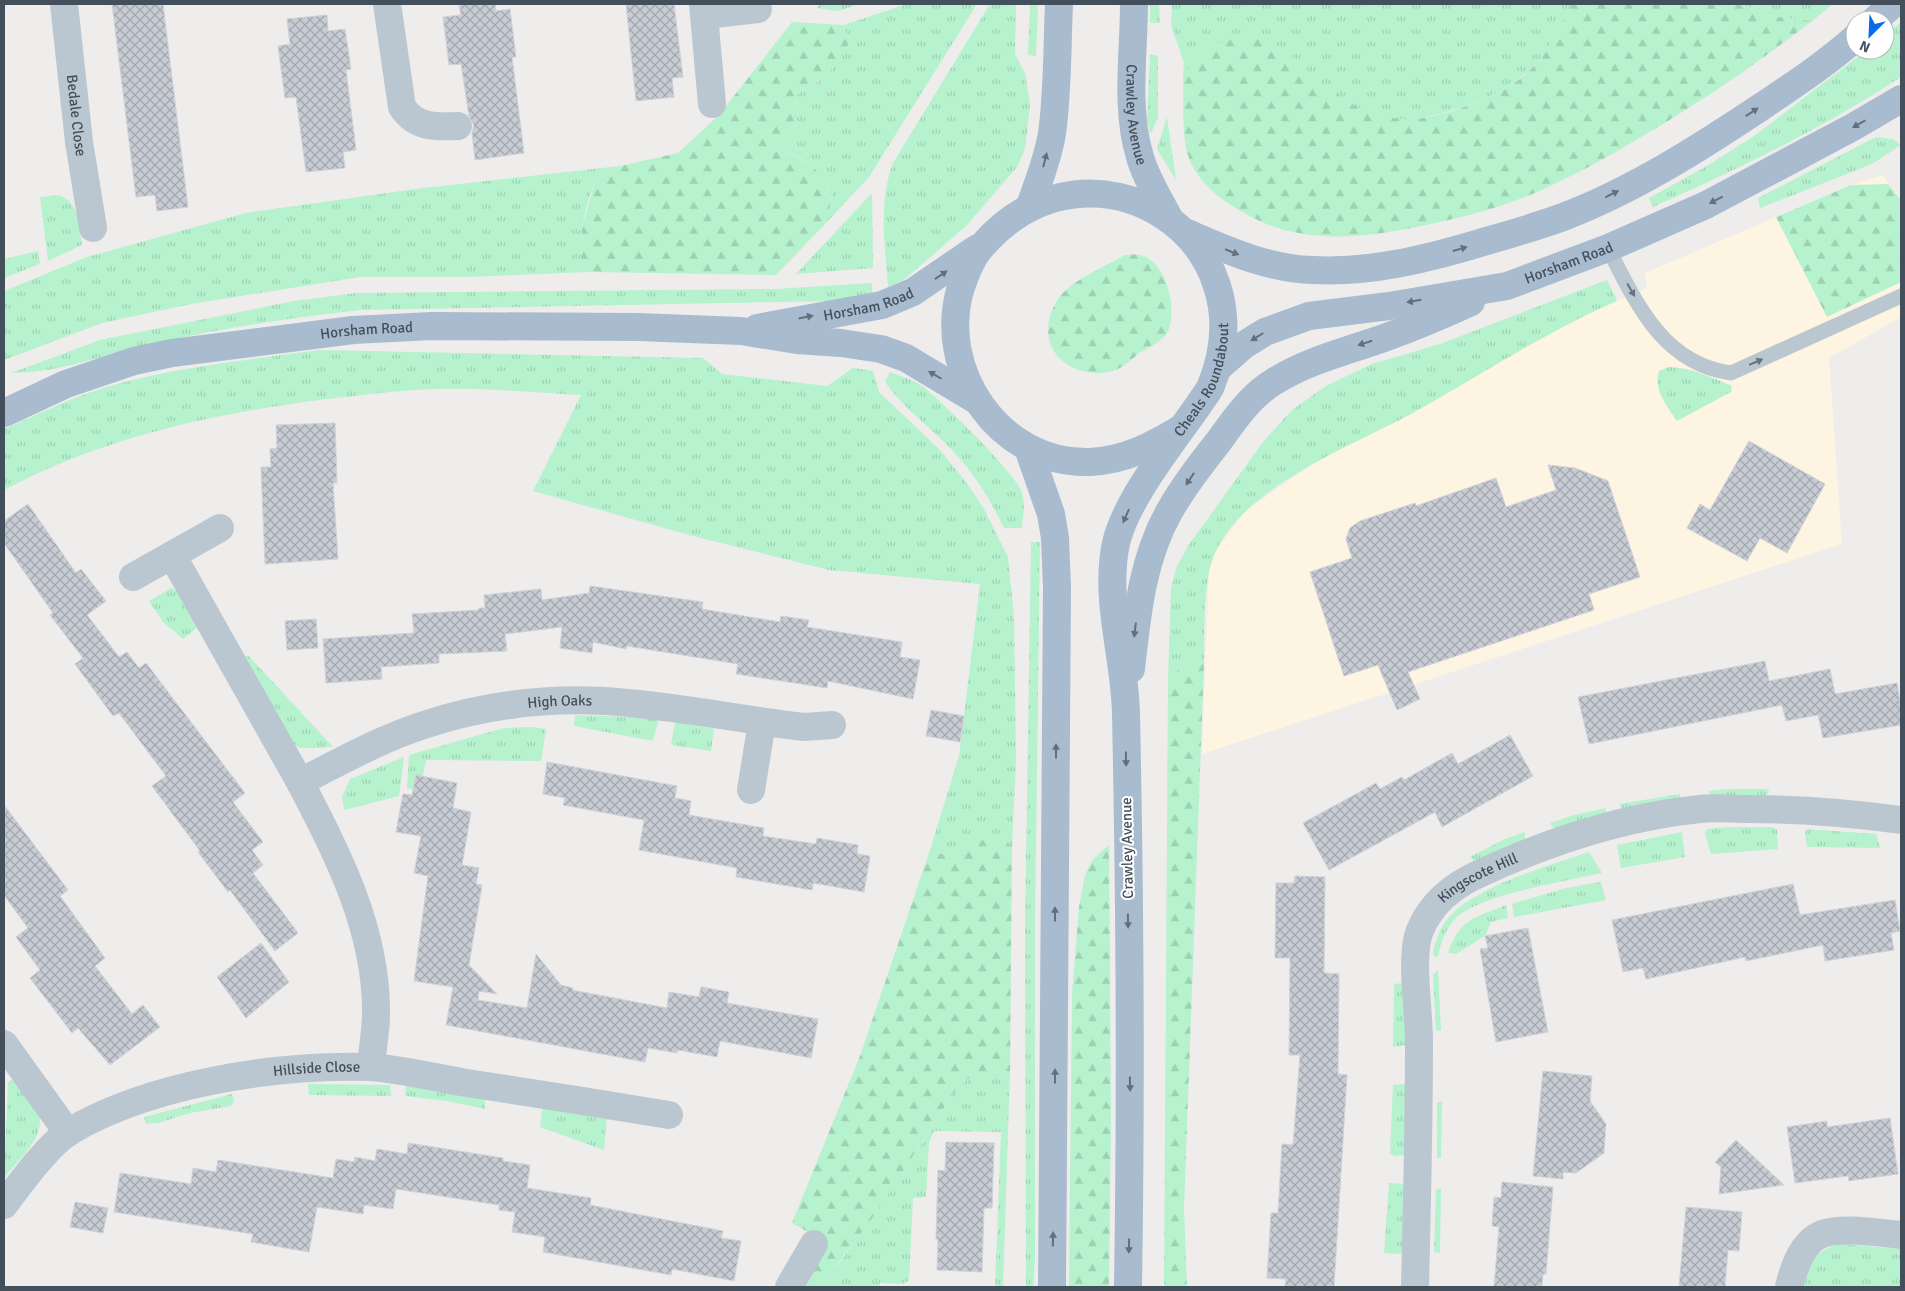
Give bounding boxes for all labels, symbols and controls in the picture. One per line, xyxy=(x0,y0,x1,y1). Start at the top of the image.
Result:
north arrow xyxy=(1845,10,1895,60)
text: N xyxy=(1857,37,1873,56)
street label: Crawley Avenue xyxy=(1122,64,1151,167)
street label: Bedale Close xyxy=(63,73,90,158)
one-way arrow xyxy=(1746,107,1759,117)
one-way arrow xyxy=(1853,119,1866,128)
one-way arrow xyxy=(1041,153,1049,168)
one-way arrow xyxy=(1605,190,1619,198)
one-way arrow xyxy=(1708,196,1723,204)
street label: Horsham Road xyxy=(1522,238,1616,288)
one-way arrow xyxy=(1452,245,1467,253)
one-way arrow xyxy=(1225,248,1240,256)
one-way arrow xyxy=(934,270,948,280)
one-way arrow xyxy=(1627,283,1635,298)
street label: Horsham Road xyxy=(822,284,916,325)
one-way arrow xyxy=(1406,298,1422,306)
one-way arrow xyxy=(799,313,815,321)
street label: Horsham Road xyxy=(319,318,414,343)
street label: Cheals Roundabout xyxy=(1170,323,1232,440)
one-way arrow xyxy=(1250,332,1264,341)
one-way arrow xyxy=(1357,340,1372,348)
one-way arrow xyxy=(1749,358,1763,366)
one-way arrow xyxy=(928,370,941,379)
one-way arrow xyxy=(1186,473,1195,486)
one-way arrow xyxy=(1122,509,1130,523)
one-way arrow xyxy=(1131,622,1139,638)
street label: High Oaks xyxy=(526,691,593,712)
one-way arrow xyxy=(1052,743,1060,759)
one-way arrow xyxy=(1122,751,1130,767)
street label: Crawley Avenue xyxy=(1117,797,1137,899)
street label: Kingscote Hill xyxy=(1434,849,1520,907)
one-way arrow xyxy=(1051,905,1059,921)
one-way arrow xyxy=(1124,914,1132,930)
street label: Hillside Close xyxy=(272,1058,360,1080)
one-way arrow xyxy=(1051,1068,1059,1084)
one-way arrow xyxy=(1126,1076,1134,1092)
one-way arrow xyxy=(1049,1230,1057,1246)
one-way arrow xyxy=(1125,1239,1133,1255)

